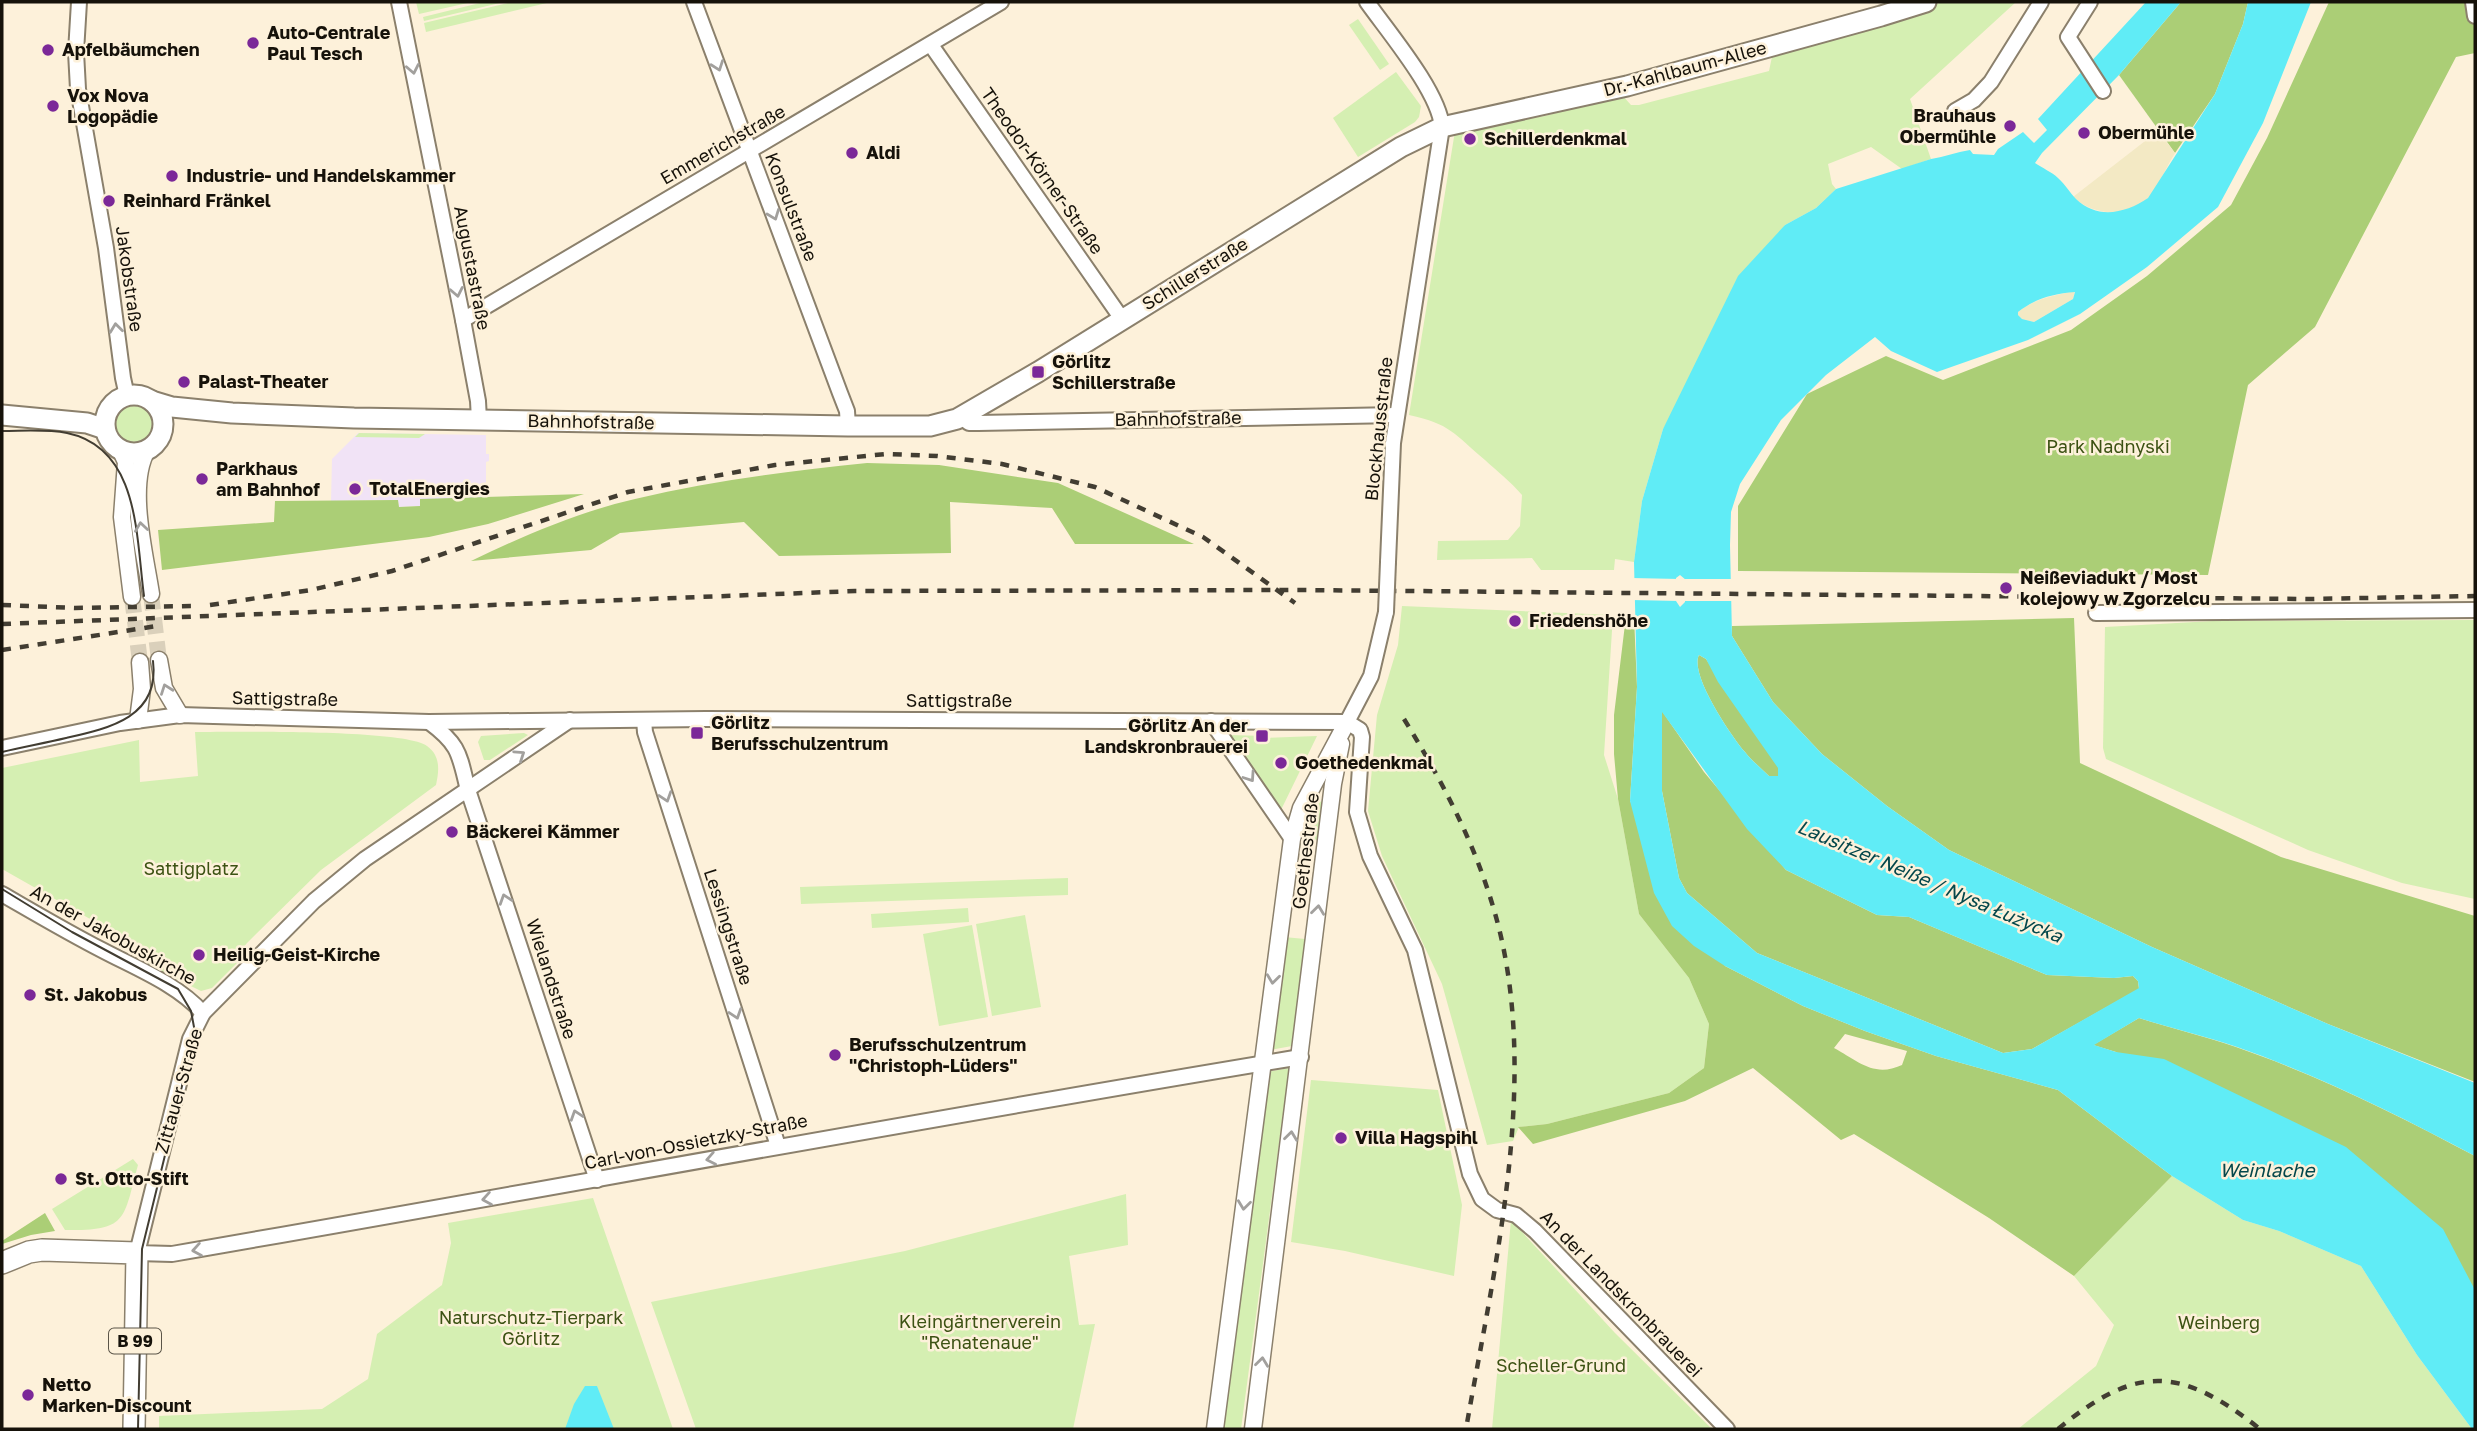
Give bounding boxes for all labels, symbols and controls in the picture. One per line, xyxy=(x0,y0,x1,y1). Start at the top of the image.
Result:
place label: Auto-Centrale Paul Tesch xyxy=(267,21,391,64)
marker: Auto-Centrale Paul Tesch xyxy=(245,35,261,51)
street label: Dr.-Kahlbaum-Allee xyxy=(1601,36,1769,100)
place label: Apfelbäumchen xyxy=(62,38,200,60)
marker: Apfelbäumchen xyxy=(40,42,56,58)
one-way arrow xyxy=(710,59,724,71)
one-way arrow xyxy=(404,63,419,75)
street label: Theodor-Körner-Straße xyxy=(977,83,1109,258)
place label: Vox Nova Logopädie xyxy=(67,84,158,127)
marker: Vox Nova Logopädie xyxy=(45,98,61,114)
street label: Emmerichstraße xyxy=(656,99,789,189)
place label: Brauhaus Obermühle xyxy=(1900,104,1996,147)
marker: Brauhaus Obermühle xyxy=(2002,118,2018,134)
place label: Obermühle xyxy=(2098,121,2195,143)
marker: Obermühle xyxy=(2076,125,2092,141)
place label: Schillerdenkmal xyxy=(1484,127,1627,149)
marker: Schillerdenkmal xyxy=(1462,131,1478,147)
place label: Aldi xyxy=(866,141,901,163)
marker: Aldi xyxy=(844,145,860,161)
street label: Konsulstraße xyxy=(761,149,823,264)
place label: Industrie- und Handelskammer xyxy=(186,164,456,186)
marker: Industrie- und Handelskammer xyxy=(164,168,180,184)
place label: Reinhard Fränkel xyxy=(123,189,271,211)
marker: Reinhard Fränkel xyxy=(101,193,117,209)
street label: Augustastraße xyxy=(450,204,496,332)
one-way arrow xyxy=(766,209,780,221)
street label: Jakobstraße xyxy=(112,225,148,333)
street label: Schillerstraße xyxy=(1137,232,1251,314)
one-way arrow xyxy=(449,286,464,298)
one-way arrow xyxy=(109,323,124,334)
place label: Görlitz Schillerstraße xyxy=(1052,350,1176,393)
street label: Blockhausstraße xyxy=(1360,356,1397,502)
marker: Görlitz Schillerstraße xyxy=(1030,364,1046,380)
place label: Palast-Theater xyxy=(198,370,328,392)
marker: Palast-Theater xyxy=(176,374,192,390)
street label: Bahnhofstraße xyxy=(1114,406,1242,430)
street label: Bahnhofstraße xyxy=(527,409,655,433)
park label: Park Nadnyski xyxy=(2046,435,2170,457)
place label: Parkhaus am Bahnhof xyxy=(216,457,320,500)
marker: Parkhaus am Bahnhof xyxy=(194,471,210,487)
place label: TotalEnergies xyxy=(369,477,490,499)
marker: TotalEnergies xyxy=(347,481,363,497)
one-way arrow xyxy=(134,521,149,533)
place label: Neißeviadukt / Most kolejowy w Zgorzelcu xyxy=(2020,566,2210,609)
marker: Neißeviadukt / Most kolejowy w Zgorzelcu xyxy=(1998,580,2014,596)
place label: Friedenshöhe xyxy=(1529,609,1649,631)
marker: Friedenshöhe xyxy=(1507,613,1523,629)
one-way arrow xyxy=(160,683,174,696)
street label: Sattigstraße xyxy=(232,686,338,710)
street label: Sattigstraße xyxy=(906,689,1012,711)
place label: Görlitz Berufsschulzentrum xyxy=(711,711,888,754)
place label: Görlitz An der Landskronbrauerei xyxy=(1084,714,1248,757)
marker: Görlitz Berufsschulzentrum xyxy=(689,725,705,741)
marker: Görlitz An der Landskronbrauerei xyxy=(1254,728,1270,744)
one-way arrow xyxy=(512,751,525,763)
place label: Goethedenkmal xyxy=(1295,751,1434,773)
marker: Goethedenkmal xyxy=(1273,755,1289,771)
one-way arrow xyxy=(1242,769,1254,782)
one-way arrow xyxy=(658,790,672,803)
street label: Goethestraße xyxy=(1287,791,1323,910)
water label: Lausitzer Neiße / Nysa Łużycka xyxy=(1794,814,2067,947)
place label: Bäckerei Kämmer xyxy=(466,820,619,842)
marker: Bäckerei Kämmer xyxy=(444,824,460,840)
park label: Sattigplatz xyxy=(143,857,239,879)
street label: Lessingstraße xyxy=(700,866,758,988)
street label: An der Jakobuskirche xyxy=(27,879,200,989)
one-way arrow xyxy=(498,894,513,906)
one-way arrow xyxy=(1310,904,1325,915)
street label: Wielandstraße xyxy=(522,916,582,1042)
place label: Heilig-Geist-Kirche xyxy=(213,943,381,965)
marker: Heilig-Geist-Kirche xyxy=(191,947,207,963)
one-way arrow xyxy=(1266,974,1281,985)
place label: St. Jakobus xyxy=(44,983,147,1005)
marker: St. Jakobus xyxy=(22,987,38,1003)
one-way arrow xyxy=(727,1007,742,1019)
street label: Zittauer Straße xyxy=(150,1026,206,1156)
place label: Berufsschulzentrum "Christoph-Lüders" xyxy=(849,1033,1026,1076)
marker: Berufsschulzentrum "Christoph-Lüders" xyxy=(827,1047,843,1063)
street label: Carl-von-Ossietzky-Straße xyxy=(582,1109,809,1173)
one-way arrow xyxy=(570,1110,584,1122)
place label: Villa Hagspihl xyxy=(1355,1126,1478,1148)
one-way arrow xyxy=(1283,1130,1298,1142)
marker: Villa Hagspihl xyxy=(1333,1130,1349,1146)
one-way arrow xyxy=(705,1150,717,1165)
water label: Weinlache xyxy=(2219,1158,2317,1181)
place label: St. Otto-Stift xyxy=(75,1167,189,1189)
marker: St. Otto-Stift xyxy=(53,1171,69,1187)
one-way arrow xyxy=(481,1191,493,1206)
one-way arrow xyxy=(1237,1199,1252,1211)
street label: An der Landskronbrauerei xyxy=(1536,1205,1707,1381)
one-way arrow xyxy=(192,1241,204,1256)
park label: Naturschutz-Tierpark Görlitz xyxy=(439,1306,623,1349)
park label: Kleingärtnerverein "Renatenaue" xyxy=(899,1310,1061,1353)
park label: Weinberg xyxy=(2178,1311,2260,1333)
road number: B 99 xyxy=(109,1329,161,1354)
park label: Scheller-Grund xyxy=(1496,1354,1626,1376)
one-way arrow xyxy=(1254,1356,1269,1367)
place label: Netto Marken-Discount xyxy=(42,1373,192,1416)
marker: Netto Marken-Discount xyxy=(20,1387,36,1403)

